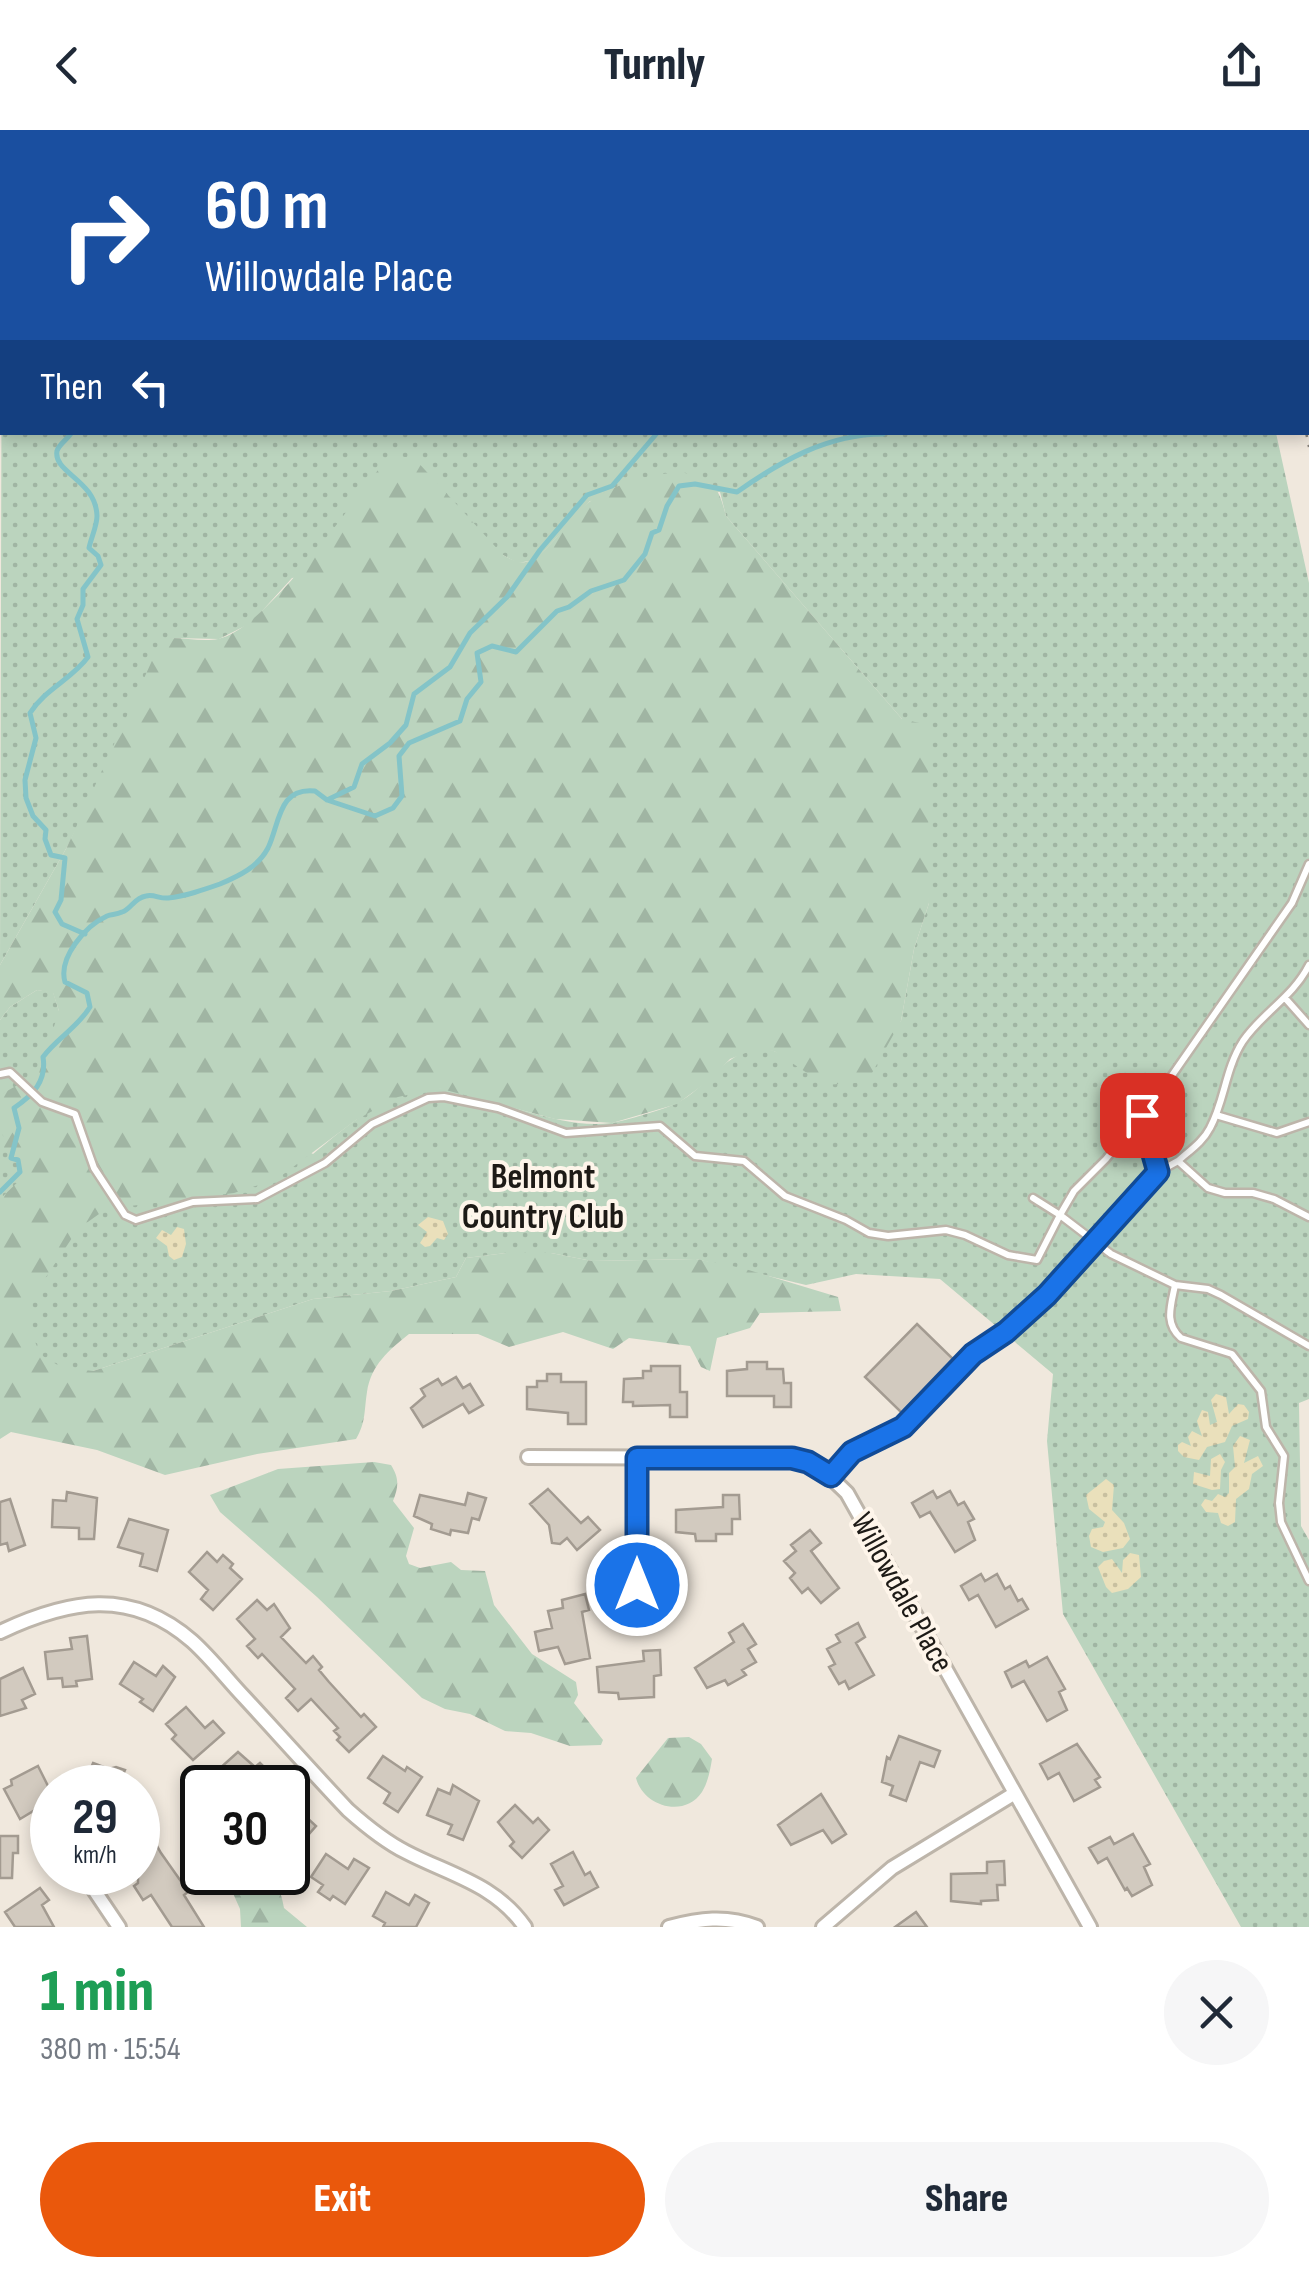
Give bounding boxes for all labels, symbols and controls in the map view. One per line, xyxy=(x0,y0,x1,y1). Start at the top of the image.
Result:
icon: back xyxy=(40,38,95,93)
text: Turnly xyxy=(604,38,705,93)
icon: share xyxy=(1214,38,1269,93)
text: 60 m xyxy=(205,165,329,249)
icon: right xyxy=(40,170,170,300)
text: Willowdale Place xyxy=(205,250,453,305)
icon: left xyxy=(123,360,178,415)
text: Then xyxy=(40,365,103,410)
pin xyxy=(1100,1073,1185,1158)
icon: arrive xyxy=(1115,1088,1170,1143)
district label: Belmont Country Club xyxy=(462,1156,624,1239)
street label: Willowdale Place xyxy=(842,1506,962,1679)
position arrow xyxy=(585,1533,689,1637)
speed limit sign: 30 xyxy=(180,1765,310,1895)
text: 29 xyxy=(72,1788,118,1848)
text: km/h xyxy=(73,1840,117,1871)
text: 1 min xyxy=(40,1956,154,2028)
button: close xyxy=(1164,1960,1269,2065)
text: 380 m · 15:54 xyxy=(40,2030,180,2069)
button: Exit xyxy=(40,2142,645,2257)
button: Share xyxy=(665,2142,1269,2257)

